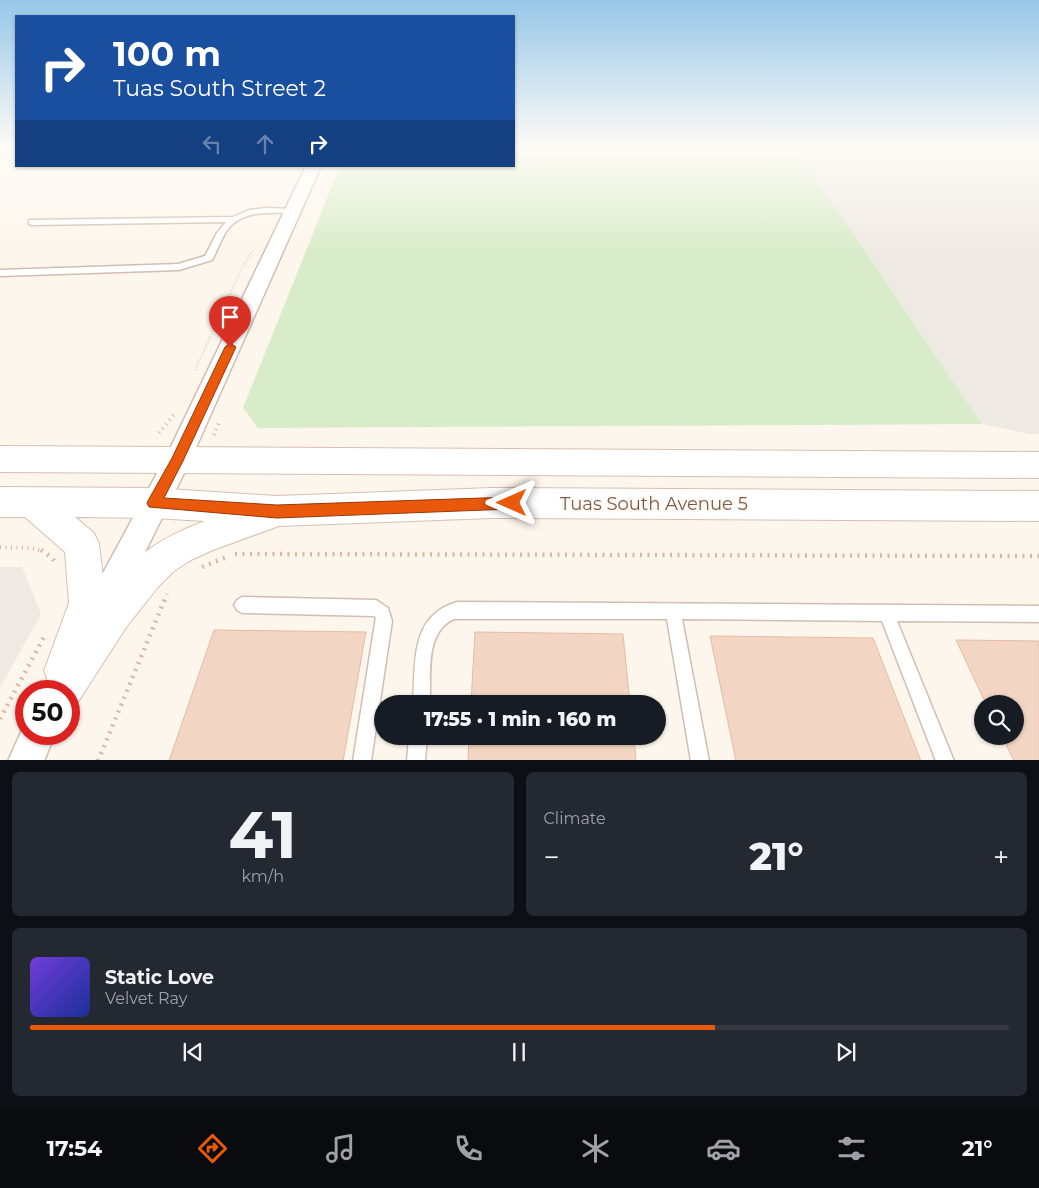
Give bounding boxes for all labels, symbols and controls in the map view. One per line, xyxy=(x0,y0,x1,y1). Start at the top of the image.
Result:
text: 100 m xyxy=(113,32,221,75)
icon: right xyxy=(30,35,95,100)
text: Tuas South Street 2 xyxy=(113,75,326,102)
icon: left xyxy=(198,130,226,158)
icon: ahead xyxy=(251,130,279,158)
icon: right xyxy=(304,130,332,158)
pin xyxy=(209,296,251,347)
icon: arrive xyxy=(216,303,244,331)
position arrow xyxy=(485,476,537,528)
street label: Tuas South Avenue 5 xyxy=(560,493,748,515)
speed limit sign: 50 xyxy=(15,680,80,745)
map controls xyxy=(974,695,1024,745)
button: search xyxy=(974,695,1024,745)
text: 17:55 · 1 min · 160 m xyxy=(424,708,616,731)
text: 41 xyxy=(228,795,297,874)
text: Climate xyxy=(544,809,606,828)
text: 21° xyxy=(749,833,803,880)
text: − xyxy=(544,840,560,874)
text: + xyxy=(993,840,1009,874)
text: km/h xyxy=(241,867,284,886)
text: Static Love xyxy=(105,966,214,989)
text: Velvet Ray xyxy=(105,989,187,1008)
icon: previous xyxy=(179,1038,207,1066)
icon: pause xyxy=(505,1038,533,1066)
icon: next xyxy=(832,1038,860,1066)
icon: directions xyxy=(195,1131,230,1166)
icon: music xyxy=(323,1131,358,1166)
icon: phone xyxy=(451,1131,486,1166)
icon: climate xyxy=(578,1131,613,1166)
icon: car xyxy=(706,1131,741,1166)
icon: filters xyxy=(834,1131,869,1166)
text: 17:54 xyxy=(46,1135,102,1162)
text: 21° xyxy=(962,1135,993,1162)

